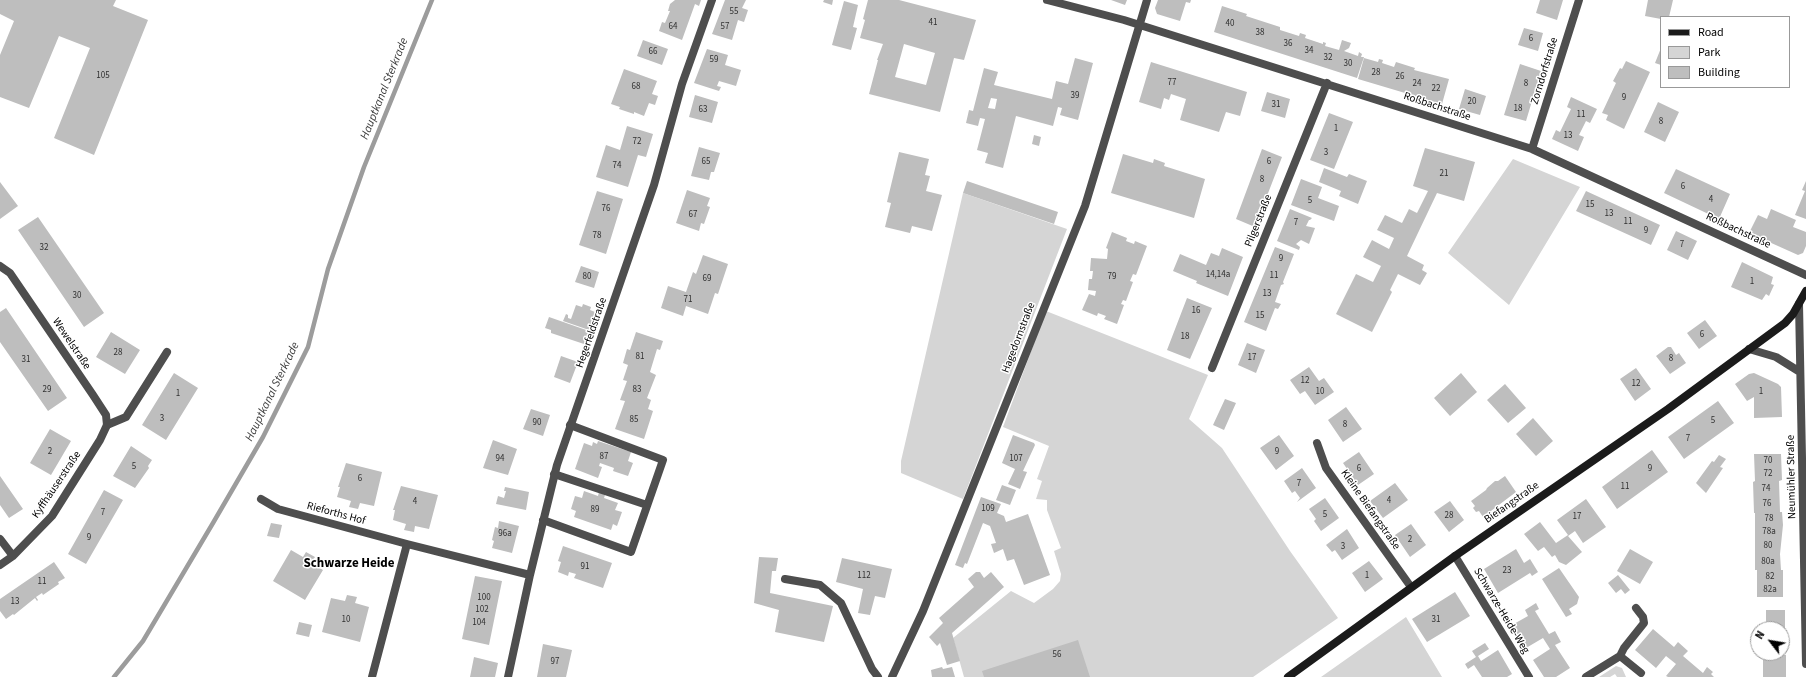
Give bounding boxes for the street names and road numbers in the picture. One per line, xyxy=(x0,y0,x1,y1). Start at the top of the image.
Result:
street label: Zorndorfstraße xyxy=(1529,36,1561,106)
street label: Roßbachstraße xyxy=(1402,90,1472,124)
street label: Pilgerstraße xyxy=(1243,193,1275,249)
street label: Roßbachstraße xyxy=(1704,210,1772,252)
street label: Hegerfeldstraße xyxy=(574,296,610,370)
street label: Hagedornstraße xyxy=(999,301,1039,375)
street label: Wewelstraße xyxy=(49,316,93,372)
street label: Neumühler Straße xyxy=(1785,435,1799,519)
street label: Kyffhäuserstraße xyxy=(30,449,84,521)
street label: Kleine Biefangstraße xyxy=(1337,467,1403,553)
street label: Biefangstraße xyxy=(1482,479,1542,527)
street label: Rieforths Hof xyxy=(305,500,367,528)
street label: Schwarze-Heide-Weg xyxy=(1470,566,1532,656)

